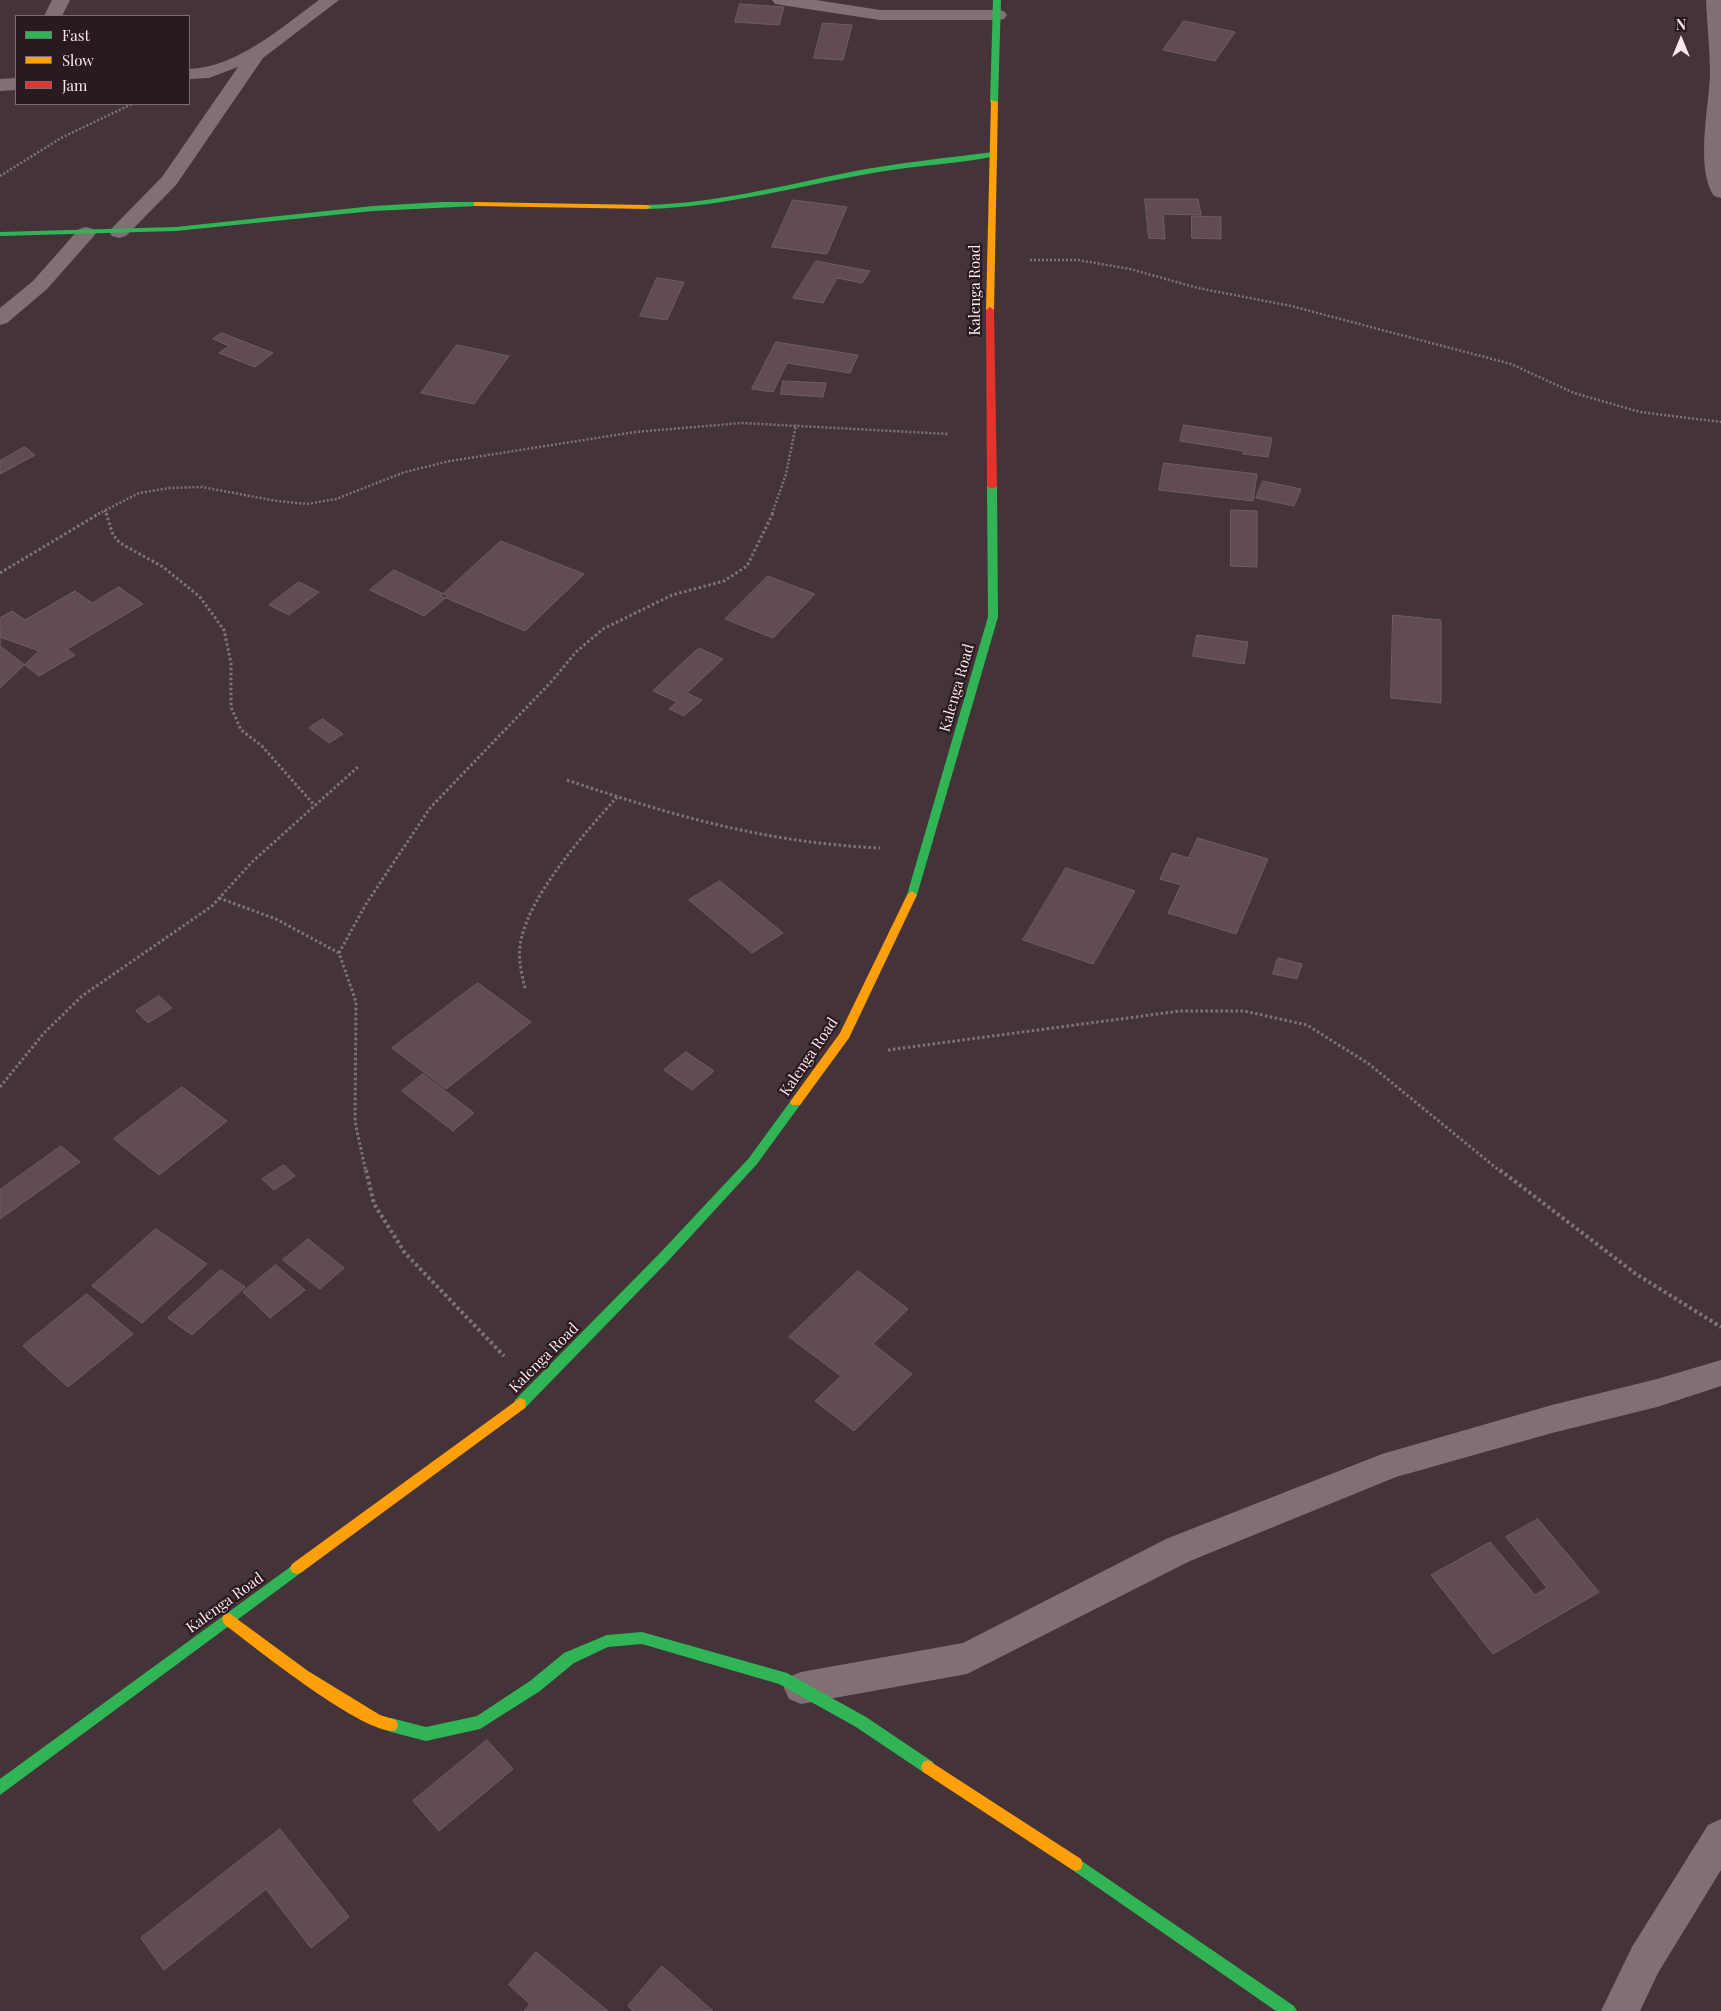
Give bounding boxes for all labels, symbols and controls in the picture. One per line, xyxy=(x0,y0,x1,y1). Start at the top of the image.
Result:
legend xyxy=(15,15,190,105)
north arrow xyxy=(1656,15,1706,65)
text: N xyxy=(1676,15,1686,34)
text: Fast xyxy=(62,25,90,45)
text: Slow xyxy=(62,50,94,70)
text: Jam xyxy=(62,75,87,95)
street label: Kalenga Road xyxy=(966,245,984,335)
street label: Kalenga Road xyxy=(936,642,978,734)
street label: Kalenga Road xyxy=(776,1014,842,1100)
street label: Kalenga Road xyxy=(505,1319,583,1397)
street label: Kalenga Road xyxy=(183,1569,267,1637)

